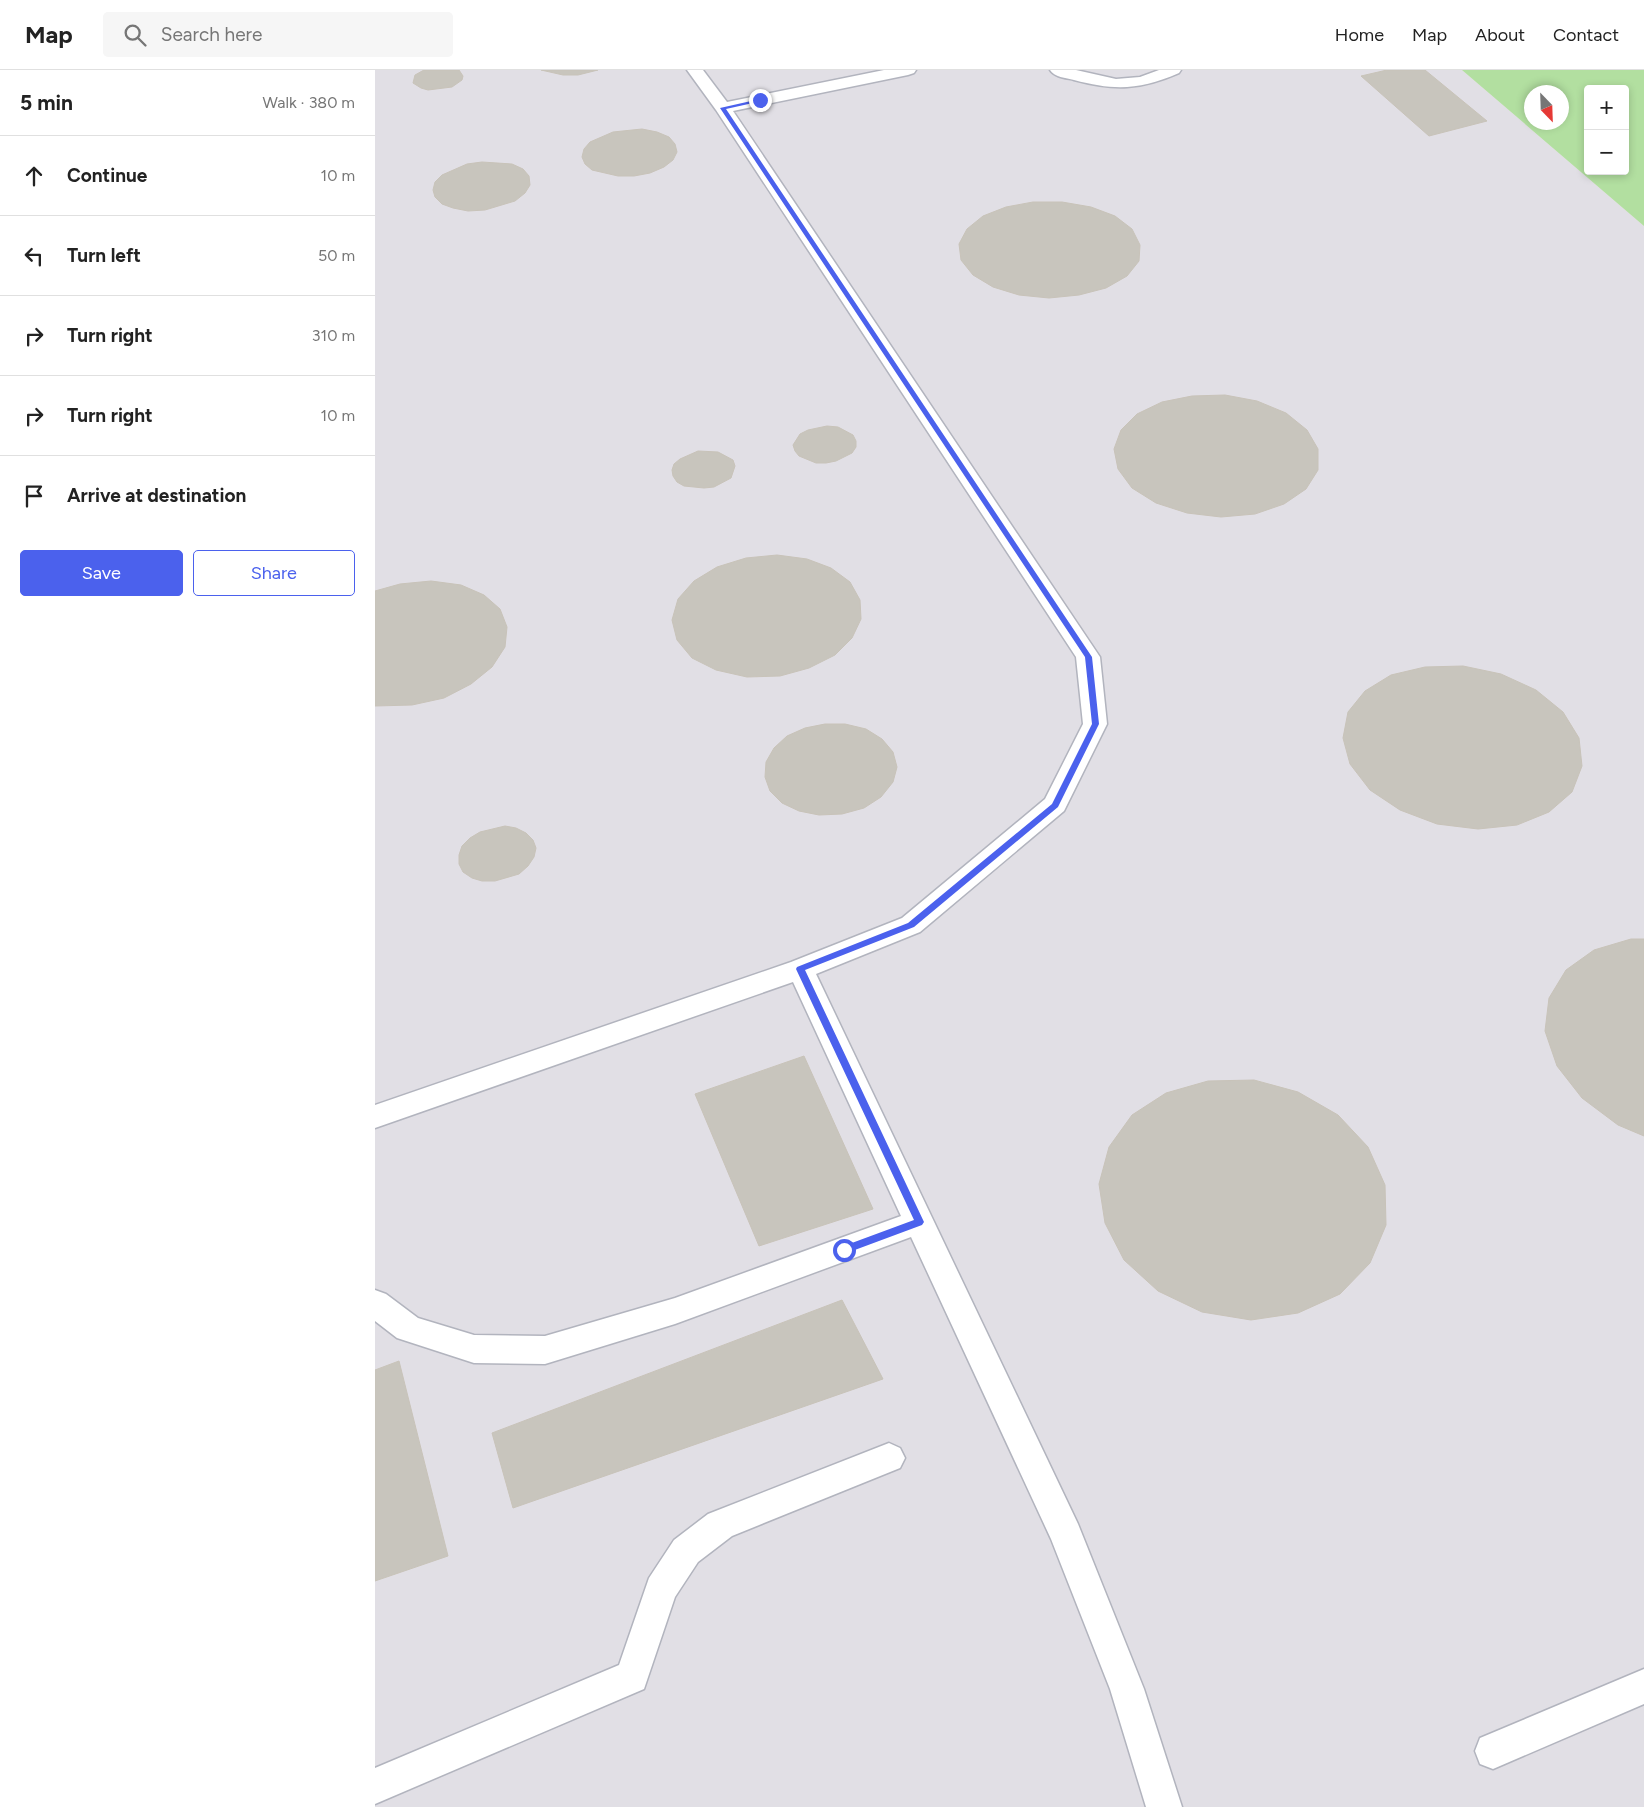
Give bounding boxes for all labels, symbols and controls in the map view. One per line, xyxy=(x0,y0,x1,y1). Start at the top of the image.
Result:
search box xyxy=(103,12,453,57)
text: Map xyxy=(25,20,73,49)
icon: search xyxy=(121,21,149,49)
text: Search here xyxy=(161,23,262,46)
text: Home xyxy=(1335,24,1384,46)
text: Map xyxy=(1412,24,1447,46)
text: About xyxy=(1475,24,1525,46)
text: Contact xyxy=(1553,24,1619,46)
north arrow xyxy=(1524,85,1569,130)
map controls xyxy=(1584,85,1629,175)
button: + xyxy=(1584,85,1629,130)
route end xyxy=(749,89,772,112)
text: 5 min xyxy=(20,90,73,115)
text: Walk · 380 m xyxy=(263,93,355,112)
button: − xyxy=(1584,130,1629,175)
icon: ahead xyxy=(20,162,48,190)
text: Continue xyxy=(67,164,147,187)
text: 10 m xyxy=(321,166,355,185)
icon: left xyxy=(20,242,48,270)
text: Turn left xyxy=(67,244,141,267)
text: 50 m xyxy=(318,246,355,265)
icon: right xyxy=(20,322,48,350)
text: Turn right xyxy=(67,324,153,347)
text: 310 m xyxy=(312,326,355,345)
icon: right xyxy=(20,402,48,430)
text: Turn right xyxy=(67,404,153,427)
text: 10 m xyxy=(321,406,355,425)
icon: arrive xyxy=(20,482,48,510)
text: Arrive at destination xyxy=(67,484,246,507)
button: Save xyxy=(20,550,183,596)
button: Share xyxy=(193,550,355,596)
route start xyxy=(833,1239,856,1262)

